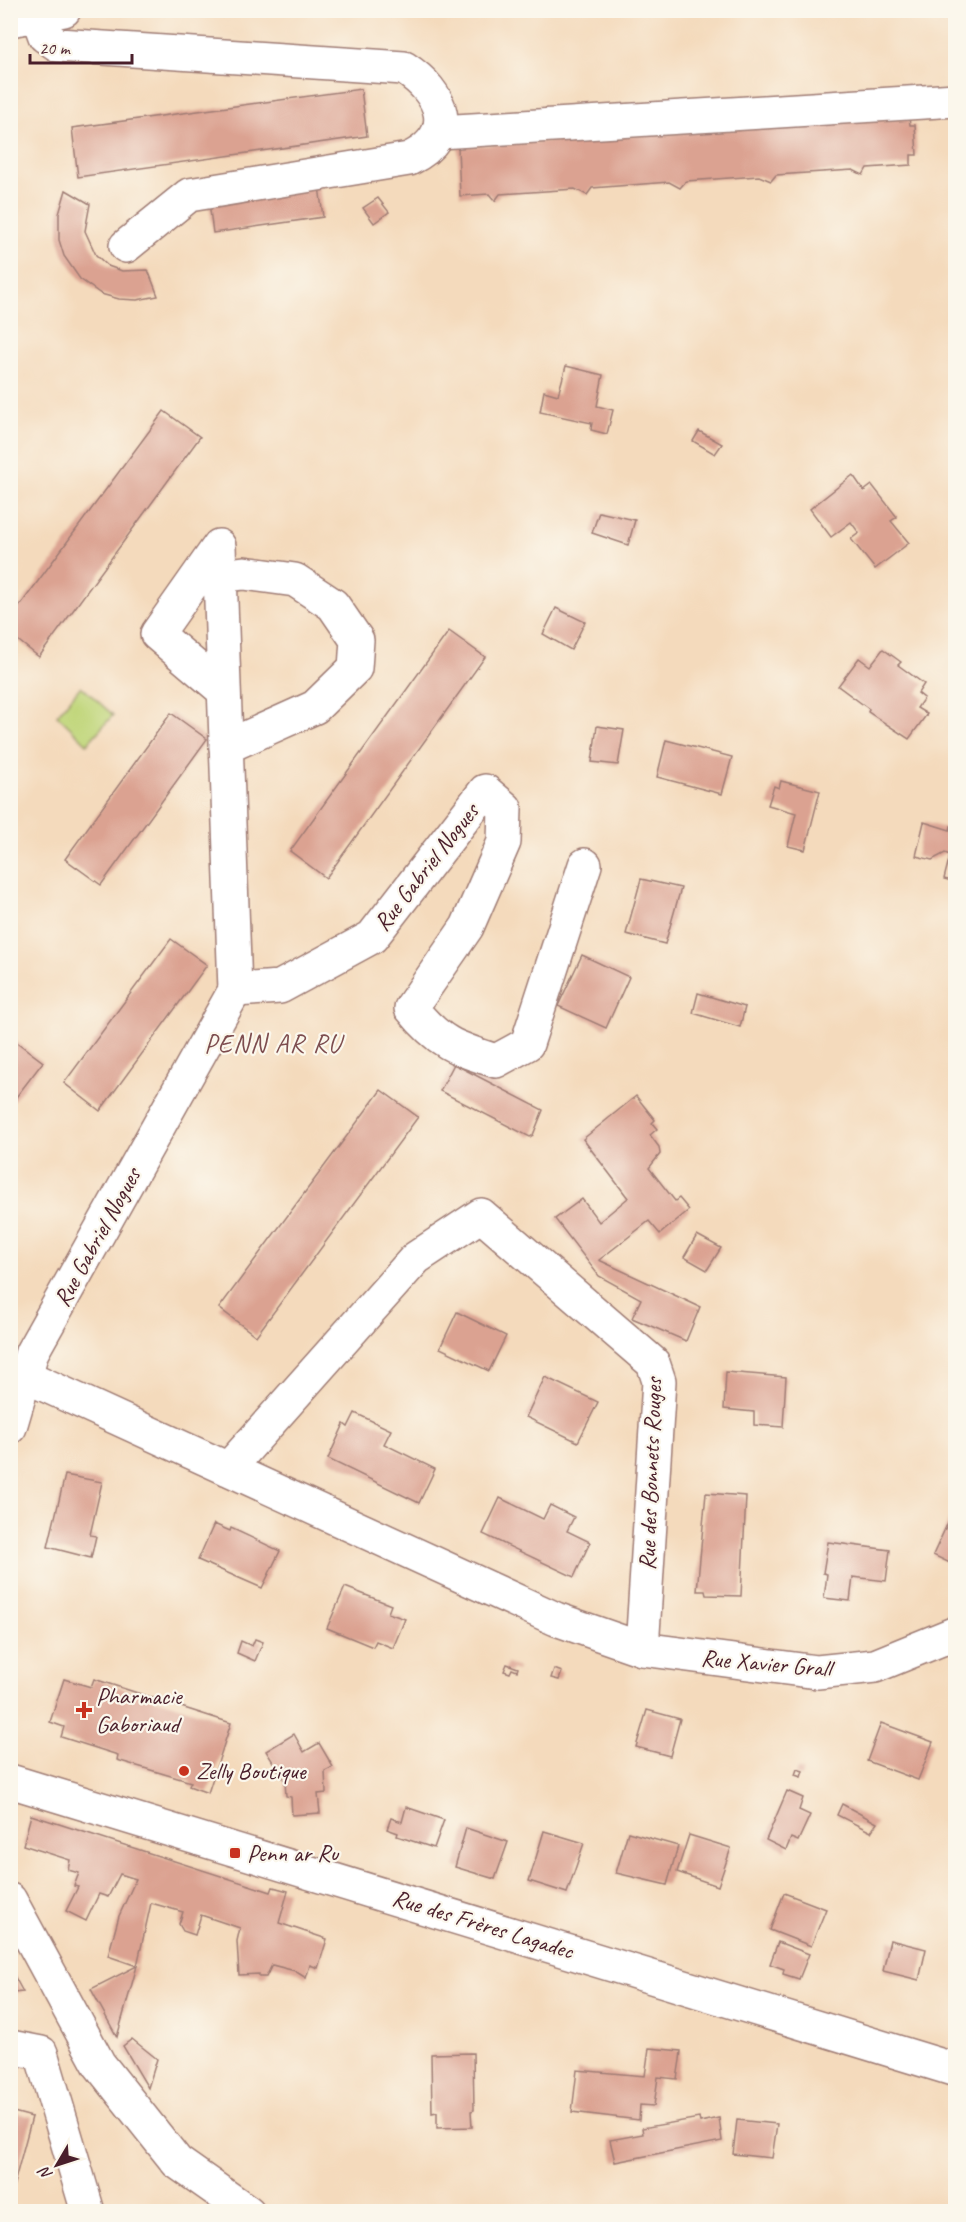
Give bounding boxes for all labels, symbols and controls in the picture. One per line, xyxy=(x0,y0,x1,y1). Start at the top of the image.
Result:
scale bar xyxy=(30,27,132,65)
text: 20 m xyxy=(39,37,72,59)
street label: Rue Gabriel Nogues xyxy=(367,796,486,937)
district label: PENN AR RU xyxy=(204,1027,345,1060)
street label: Rue Gabriel Nogues xyxy=(47,1161,148,1312)
street label: Rue des Bonnets Rouges xyxy=(632,1375,668,1571)
street label: Rue Xavier Grall xyxy=(700,1642,836,1684)
place label: Pharmacie Gaboriaud xyxy=(96,1681,184,1739)
marker: Pharmacie Gaboriaud xyxy=(77,1703,91,1717)
place label: Zelly Boutique xyxy=(196,1756,308,1786)
marker: Zelly Boutique xyxy=(177,1764,191,1778)
place label: Penn ar Ru xyxy=(247,1838,340,1868)
marker: Penn ar Ru xyxy=(228,1846,242,1860)
street label: Rue des Frères Lagadec xyxy=(389,1882,579,1966)
north arrow xyxy=(27,2135,87,2195)
text: N xyxy=(33,2161,57,2184)

